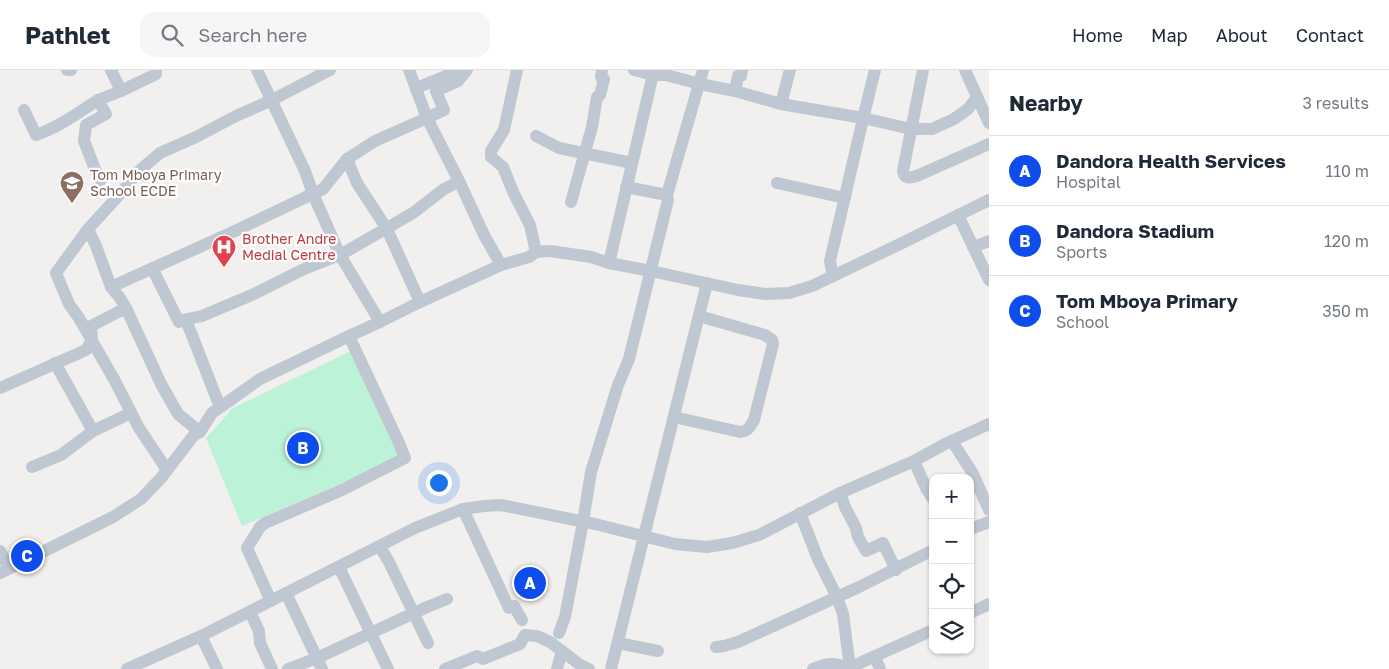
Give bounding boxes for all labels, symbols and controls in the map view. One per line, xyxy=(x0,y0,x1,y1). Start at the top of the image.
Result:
search box xyxy=(140,12,490,57)
text: Pathlet xyxy=(25,20,110,49)
icon: search xyxy=(158,21,186,49)
text: Search here xyxy=(198,23,307,46)
text: Home xyxy=(1072,24,1123,46)
text: Map xyxy=(1151,24,1188,46)
text: About xyxy=(1216,24,1268,46)
text: Contact xyxy=(1296,24,1364,46)
text: Nearby xyxy=(1009,90,1083,116)
text: 3 results xyxy=(1302,93,1369,113)
text: Dandora Health Services xyxy=(1056,149,1286,172)
text: A xyxy=(1019,161,1031,181)
text: 110 m xyxy=(1325,161,1369,181)
place label: Tom Mboya Primary School ECDE xyxy=(90,166,222,199)
school or university icon: Tom Mboya Primary School ECDE xyxy=(59,170,85,204)
text: Hospital xyxy=(1056,172,1121,192)
text: Dandora Stadium xyxy=(1056,219,1214,242)
place label: Brother Andre Medial Centre xyxy=(242,230,336,263)
text: B xyxy=(1019,231,1031,251)
text: 120 m xyxy=(1324,231,1369,251)
hospital icon: Brother Andre Medial Centre xyxy=(211,234,237,268)
text: Sports xyxy=(1056,242,1107,262)
text: Tom Mboya Primary xyxy=(1056,289,1238,312)
text: C xyxy=(1019,301,1031,321)
text: 350 m xyxy=(1322,301,1369,321)
text: School xyxy=(1056,312,1109,332)
pin: B xyxy=(287,429,319,467)
your location xyxy=(426,470,452,496)
map controls xyxy=(929,474,974,654)
button: + xyxy=(929,474,974,519)
button: − xyxy=(929,519,974,564)
pin: C xyxy=(11,537,43,575)
pin: A xyxy=(514,564,546,602)
button: locate xyxy=(929,564,974,609)
button: layers xyxy=(929,609,974,654)

